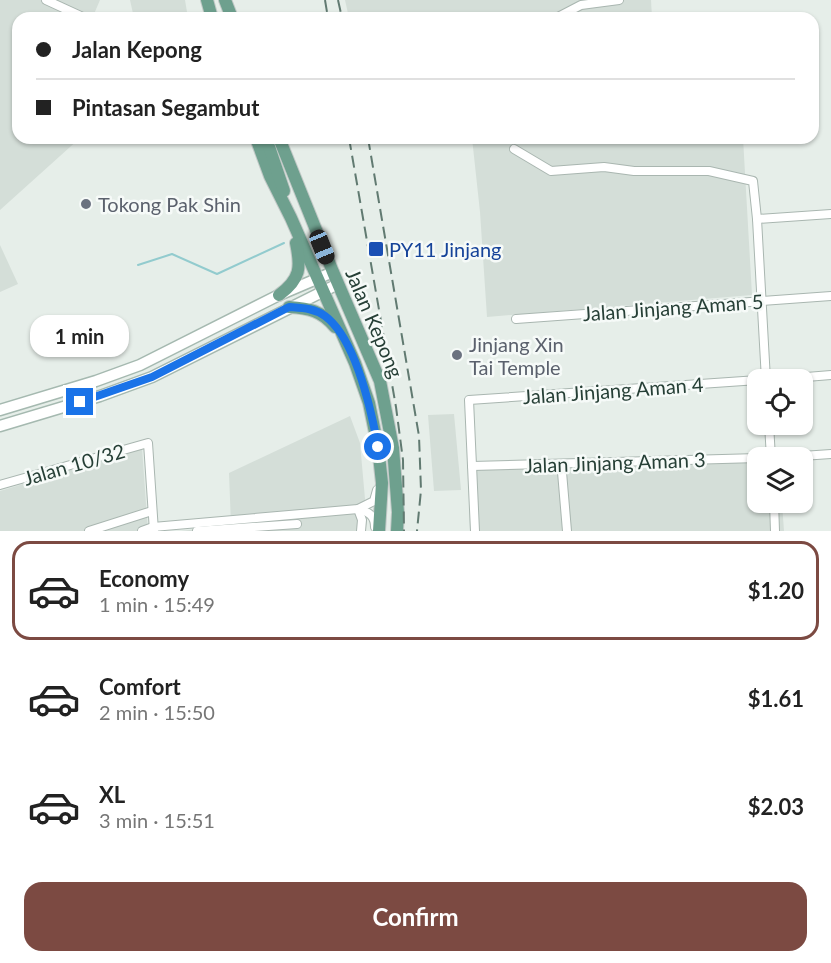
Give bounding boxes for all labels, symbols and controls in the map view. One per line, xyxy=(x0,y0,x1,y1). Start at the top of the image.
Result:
text: Jalan Kepong xyxy=(72,36,202,63)
text: Pintasan Segambut xyxy=(72,94,259,121)
place label: Tokong Pak Shin xyxy=(98,192,241,216)
marker: Tokong Pak Shin xyxy=(79,197,93,211)
car xyxy=(307,227,337,267)
place label: PY11 Jinjang xyxy=(389,237,501,261)
marker: PY11 Jinjang xyxy=(367,240,385,258)
street label: Jalan Kepong xyxy=(341,265,409,381)
street label: Jalan Jinjang Aman 5 xyxy=(582,289,764,325)
callout: 1 min xyxy=(31,315,130,357)
text: 1 min xyxy=(55,324,104,348)
place label: Jinjang Xin Tai Temple xyxy=(469,332,564,379)
marker: Jinjang Xin Tai Temple xyxy=(450,348,464,362)
map controls xyxy=(747,369,813,513)
button: locate xyxy=(747,369,813,435)
street label: Jalan Jinjang Aman 4 xyxy=(522,372,705,408)
route end xyxy=(66,388,93,415)
route start xyxy=(364,433,391,460)
street label: Jalan 10/32 xyxy=(21,438,127,490)
street label: Jalan Jinjang Aman 3 xyxy=(524,447,706,477)
button: layers xyxy=(747,447,813,513)
icon: car xyxy=(27,564,81,618)
text: Economy xyxy=(99,565,189,592)
text: $1.20 xyxy=(748,577,804,604)
text: 1 min · 15:49 xyxy=(99,592,215,616)
icon: car xyxy=(27,672,81,726)
text: Comfort xyxy=(99,673,181,700)
text: $1.61 xyxy=(748,685,804,712)
text: 2 min · 15:50 xyxy=(99,700,215,724)
icon: car xyxy=(27,780,81,834)
text: XL xyxy=(99,781,125,808)
text: $2.03 xyxy=(748,793,804,820)
text: 3 min · 15:51 xyxy=(99,808,215,832)
button: Confirm xyxy=(24,882,807,951)

